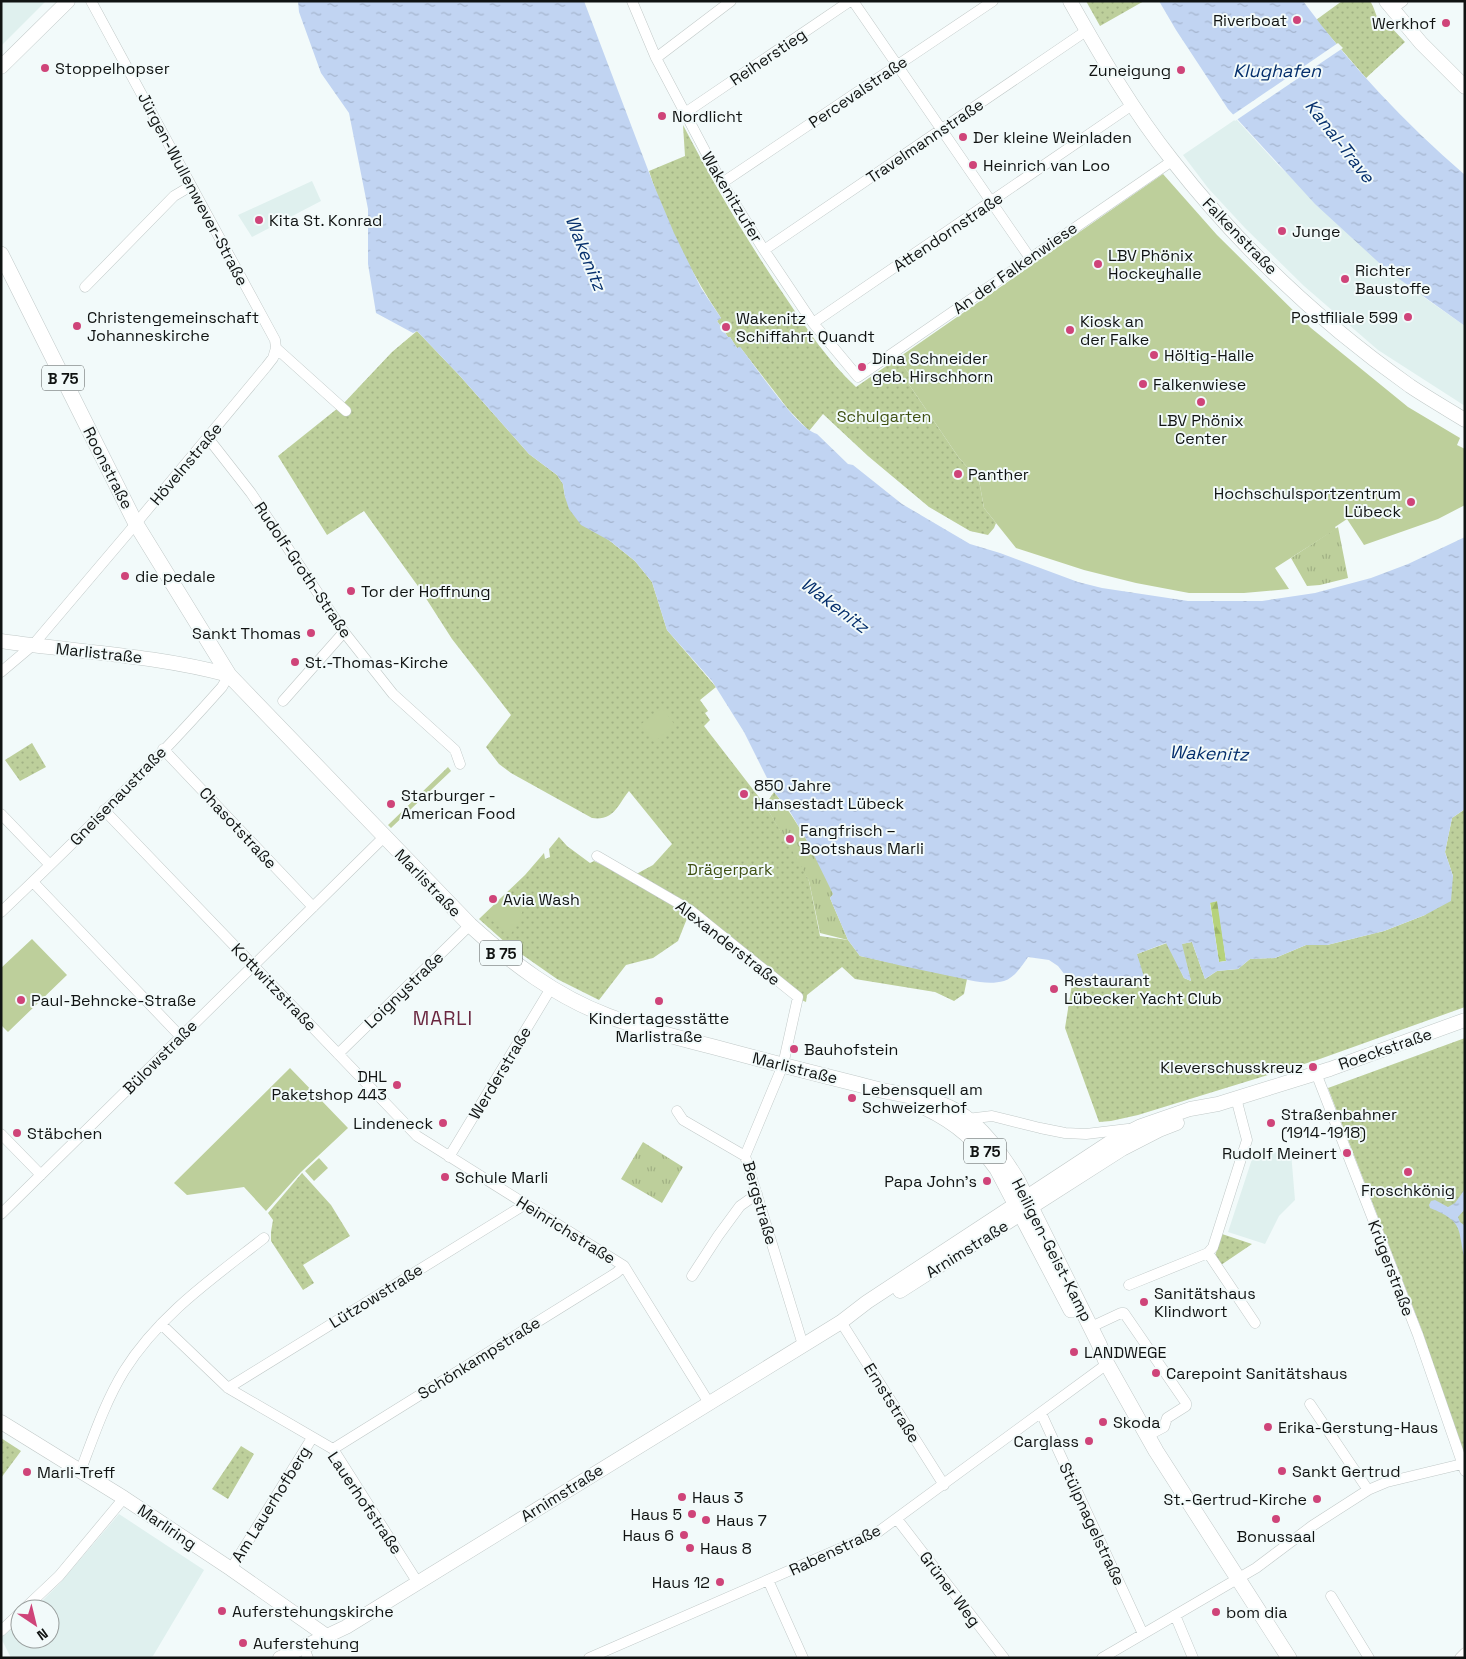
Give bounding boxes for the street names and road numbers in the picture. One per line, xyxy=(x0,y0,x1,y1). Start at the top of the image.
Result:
street label: Reiherstieg xyxy=(726,24,810,90)
street label: Percevalstraße xyxy=(805,51,911,133)
street label: Jürgen-Wullenwever-Straße xyxy=(133,89,253,289)
street label: Travelmannstraße xyxy=(862,94,988,188)
street label: Wakenitzufer xyxy=(697,148,767,246)
street label: Attendornstraße xyxy=(889,188,1007,276)
street label: Falkenstraße xyxy=(1198,193,1282,279)
street label: An der Falkenwiese xyxy=(949,217,1081,319)
road number: B 75 xyxy=(42,366,84,390)
street label: Hövelnstraße xyxy=(145,418,227,510)
street label: Roonstraße xyxy=(78,423,138,513)
street label: Rudolf-Groth-Straße xyxy=(250,498,356,642)
street label: Marlistraße xyxy=(55,638,143,668)
street label: Gneisenaustraße xyxy=(65,742,171,850)
street label: Chasotstraße xyxy=(195,783,281,873)
street label: Marlistraße xyxy=(390,844,466,922)
street label: Alexanderstraße xyxy=(671,896,785,990)
street label: Kottwitzstraße xyxy=(227,939,321,1035)
road number: B 75 xyxy=(480,940,522,966)
street label: Loignystraße xyxy=(360,947,448,1033)
street label: Bülowstraße xyxy=(118,1015,202,1099)
street label: Werderstraße xyxy=(464,1023,536,1123)
street label: Roeckstraße xyxy=(1335,1023,1435,1075)
street label: Marlistraße xyxy=(750,1047,840,1089)
road number: B 75 xyxy=(964,1138,1006,1164)
street label: Bergstraße xyxy=(738,1159,782,1247)
street label: Heiligen-Geist-Kamp xyxy=(1007,1175,1097,1325)
street label: Heinrichstraße xyxy=(512,1191,620,1269)
street label: Arnimstraße xyxy=(922,1215,1012,1283)
street label: Krügerstraße xyxy=(1363,1217,1419,1319)
street label: Lützowstraße xyxy=(325,1259,427,1333)
street label: Schönkampstraße xyxy=(414,1312,544,1404)
street label: Ernststraße xyxy=(859,1359,925,1447)
street label: Am Lauerhofberg xyxy=(227,1442,315,1566)
street label: Lauerhofstraße xyxy=(323,1448,407,1558)
street label: Arnimstraße xyxy=(517,1459,607,1527)
street label: Stülpnagelstraße xyxy=(1054,1459,1130,1589)
street label: Marliring xyxy=(133,1500,201,1554)
street label: Rabenstraße xyxy=(786,1520,884,1580)
street label: Grüner Weg xyxy=(915,1547,985,1631)

